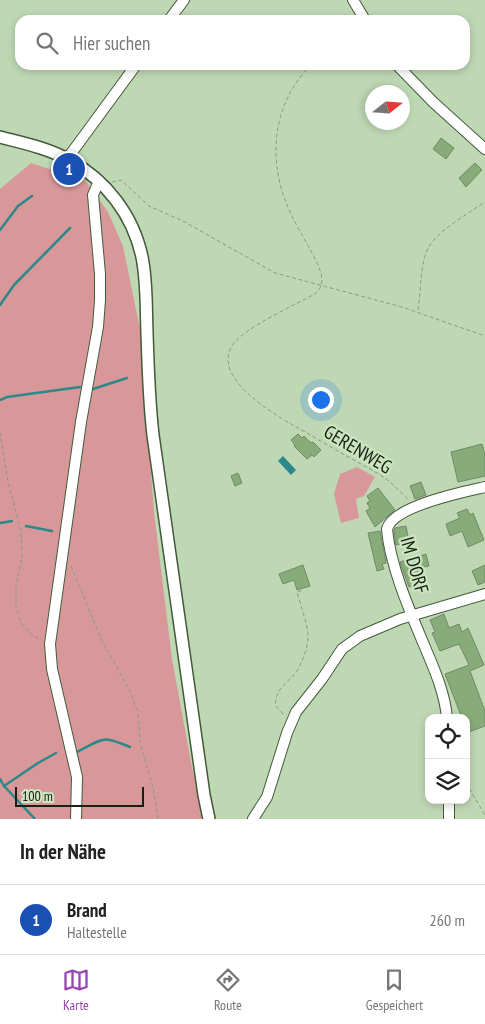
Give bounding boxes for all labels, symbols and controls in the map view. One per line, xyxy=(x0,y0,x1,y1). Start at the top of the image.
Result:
search box xyxy=(15,15,470,70)
icon: search xyxy=(33,29,61,57)
text: Hier suchen xyxy=(73,31,150,55)
north arrow xyxy=(365,85,410,130)
pin: 1 xyxy=(53,150,85,188)
your location xyxy=(308,387,334,413)
street label: GERENWEG xyxy=(320,419,396,479)
street label: IM DORF xyxy=(395,534,435,596)
map controls xyxy=(425,714,470,804)
button: locate xyxy=(425,714,470,759)
button: layers xyxy=(425,759,470,804)
scale bar xyxy=(15,784,144,807)
text: 100 m xyxy=(22,787,53,805)
text: In der Nähe xyxy=(20,838,106,865)
text: Brand xyxy=(67,898,107,922)
text: 1 xyxy=(32,910,40,930)
text: 260 m xyxy=(430,910,465,930)
text: Haltestelle xyxy=(67,922,127,942)
tab: Karte xyxy=(62,966,90,1014)
tab: Route xyxy=(214,966,242,1014)
tab: Gespeichert xyxy=(366,966,423,1014)

